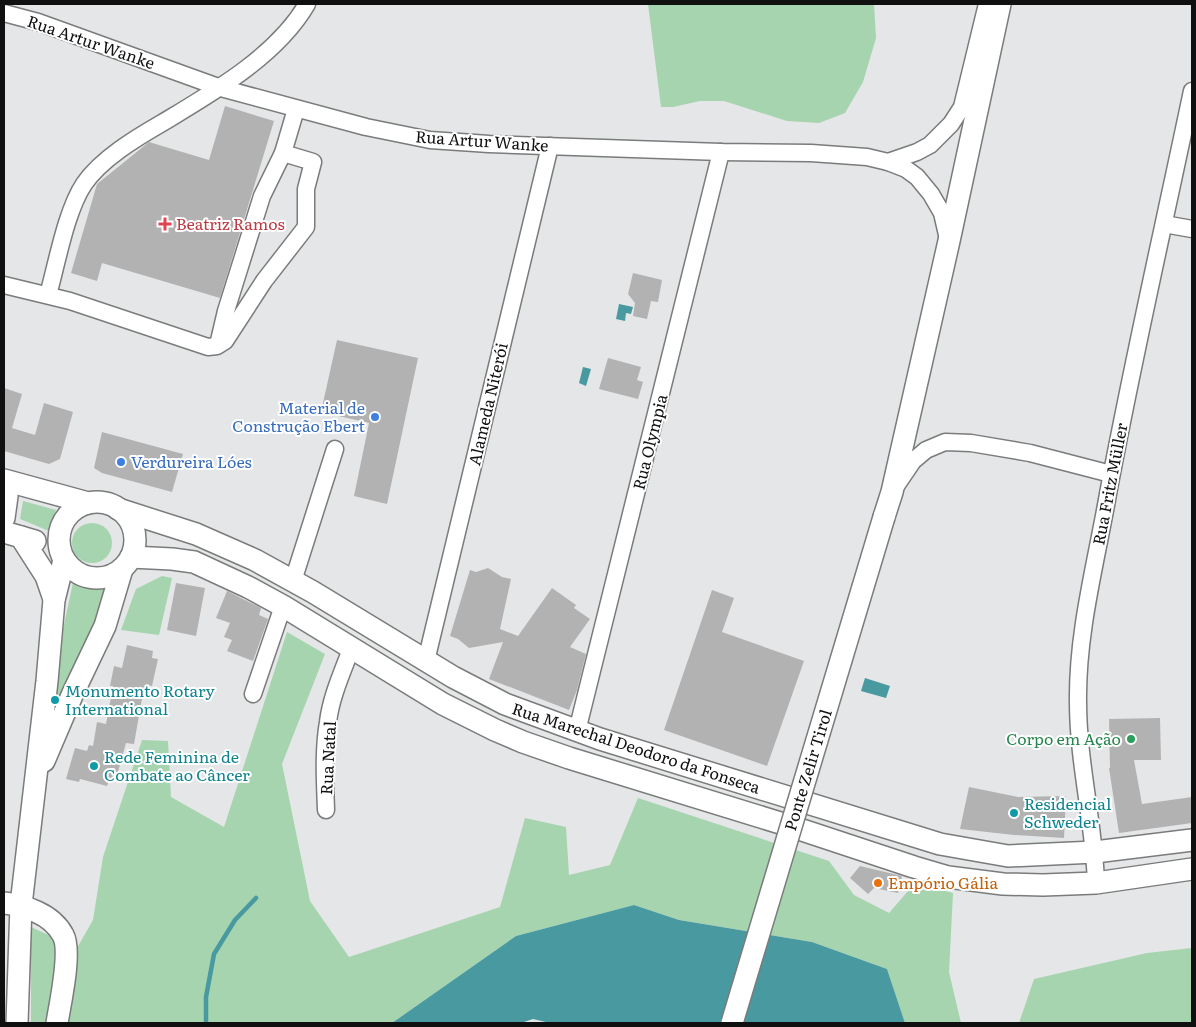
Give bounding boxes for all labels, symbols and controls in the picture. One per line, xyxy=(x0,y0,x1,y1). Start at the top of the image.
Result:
street label: Rua Artur Wanke xyxy=(24,8,158,74)
street label: Rua Artur Wanke xyxy=(415,123,549,157)
place label: Beatriz Ramos xyxy=(176,211,285,235)
marker: Beatriz Ramos xyxy=(158,217,172,231)
street label: Alameda Niterói xyxy=(461,340,513,468)
street label: Rua Olympia xyxy=(626,391,673,492)
place label: Material de Construção Ebert xyxy=(232,395,366,437)
marker: Material de Construção Ebert xyxy=(369,411,381,423)
street label: Rua Fritz Müller xyxy=(1085,420,1133,547)
place label: Verdureira Lóes xyxy=(131,449,252,473)
marker: Verdureira Lóes xyxy=(115,456,127,468)
place label: Monumento Rotary International xyxy=(65,678,216,720)
marker: Monumento Rotary International xyxy=(49,694,61,706)
street label: Rua Marechal Deodoro da Fonseca xyxy=(509,696,764,799)
street label: Ponte Zelir Tirol xyxy=(777,706,837,833)
street label: Rua Natal xyxy=(313,720,341,795)
place label: Corpo em Ação xyxy=(1006,726,1121,750)
marker: Corpo em Ação xyxy=(1125,733,1137,745)
place label: Rede Feminina de Combate ao Câncer xyxy=(104,744,250,786)
marker: Rede Feminina de Combate ao Câncer xyxy=(88,760,100,772)
place label: Residencial Schweder xyxy=(1024,791,1111,833)
marker: Residencial Schweder xyxy=(1008,807,1020,819)
place label: Empório Gália xyxy=(888,870,998,894)
marker: Empório Gália xyxy=(872,877,884,889)

